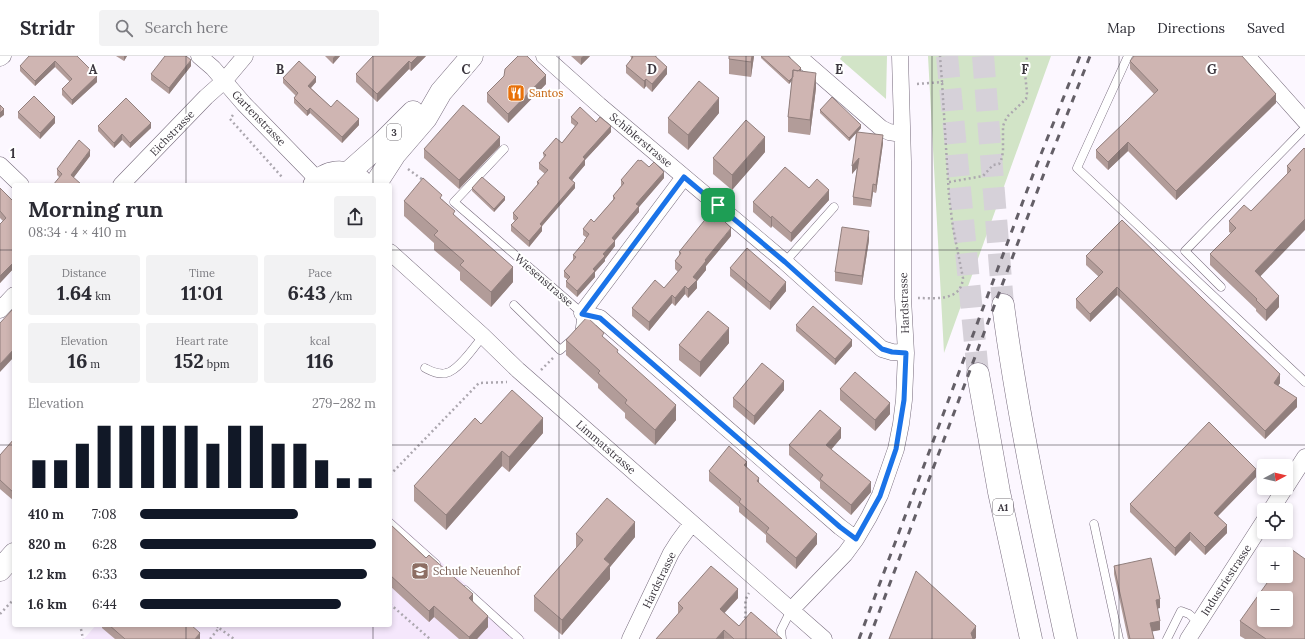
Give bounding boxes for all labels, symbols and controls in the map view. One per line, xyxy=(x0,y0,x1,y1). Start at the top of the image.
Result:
search box xyxy=(99,10,379,46)
text: Stridr xyxy=(20,16,75,40)
icon: search xyxy=(113,17,135,39)
text: Search here xyxy=(145,18,228,37)
text: Map xyxy=(1107,19,1135,37)
text: Directions xyxy=(1157,19,1225,37)
text: Saved xyxy=(1247,19,1285,37)
text: A xyxy=(89,61,98,78)
text: B xyxy=(276,61,285,78)
text: C xyxy=(462,61,471,78)
text: D xyxy=(647,61,657,78)
text: E xyxy=(835,61,843,78)
text: F xyxy=(1021,61,1029,78)
text: G xyxy=(1207,61,1217,78)
restaurant icon: Santos xyxy=(506,83,526,103)
place label: Santos xyxy=(529,86,563,100)
street label: Gartenstrasse xyxy=(229,87,289,149)
street label: Eichstrasse xyxy=(147,107,197,159)
street label: Schiblerstrasse xyxy=(607,110,675,170)
road number: 3 xyxy=(387,124,401,140)
text: 1 xyxy=(10,145,16,162)
pin xyxy=(701,188,735,222)
icon: arrive xyxy=(707,194,729,216)
text: Morning run xyxy=(28,195,163,223)
button: share xyxy=(334,196,376,238)
text: 08:34 · 4 × 410 m xyxy=(28,224,127,241)
street label: Wiesenstrasse xyxy=(512,251,576,309)
text: Distance xyxy=(62,266,106,280)
text: Time xyxy=(189,266,215,280)
text: Pace xyxy=(308,266,332,280)
street label: Hardstrasse xyxy=(896,272,912,334)
text: 1.64 xyxy=(57,280,92,305)
text: 11:01 xyxy=(181,280,223,305)
text: 6:43 xyxy=(288,280,326,305)
text: km xyxy=(92,289,111,303)
text: /km xyxy=(326,289,352,303)
text: Elevation xyxy=(60,334,108,348)
text: Heart rate xyxy=(176,334,228,348)
text: kcal xyxy=(310,334,330,348)
text: 16 xyxy=(68,348,87,373)
text: 152 xyxy=(174,348,204,373)
text: 116 xyxy=(306,348,334,373)
text: m xyxy=(87,357,100,371)
text: bpm xyxy=(204,357,230,371)
text: Elevation xyxy=(28,395,84,412)
text: 279–282 m xyxy=(312,395,376,412)
street label: Limmatstrasse xyxy=(573,417,639,477)
north arrow xyxy=(1257,459,1293,495)
map controls xyxy=(1257,459,1293,627)
road number: A1 xyxy=(993,499,1013,515)
button: locate xyxy=(1257,503,1293,539)
text: 410 m xyxy=(28,506,64,523)
text: 7:08 xyxy=(92,506,117,523)
text: 820 m xyxy=(28,536,66,553)
text: 6:28 xyxy=(92,536,117,553)
street label: Industriestrasse xyxy=(1198,542,1254,618)
button: + xyxy=(1257,547,1293,583)
street label: Hardstrasse xyxy=(639,549,679,611)
school or university icon: Schule Neuenhof xyxy=(410,561,430,581)
place label: Schule Neuenhof xyxy=(433,564,522,578)
text: 1.2 km xyxy=(28,566,66,583)
text: 6:33 xyxy=(92,566,117,583)
button: − xyxy=(1257,591,1293,627)
text: 1.6 km xyxy=(28,596,67,613)
text: 6:44 xyxy=(92,596,117,613)

